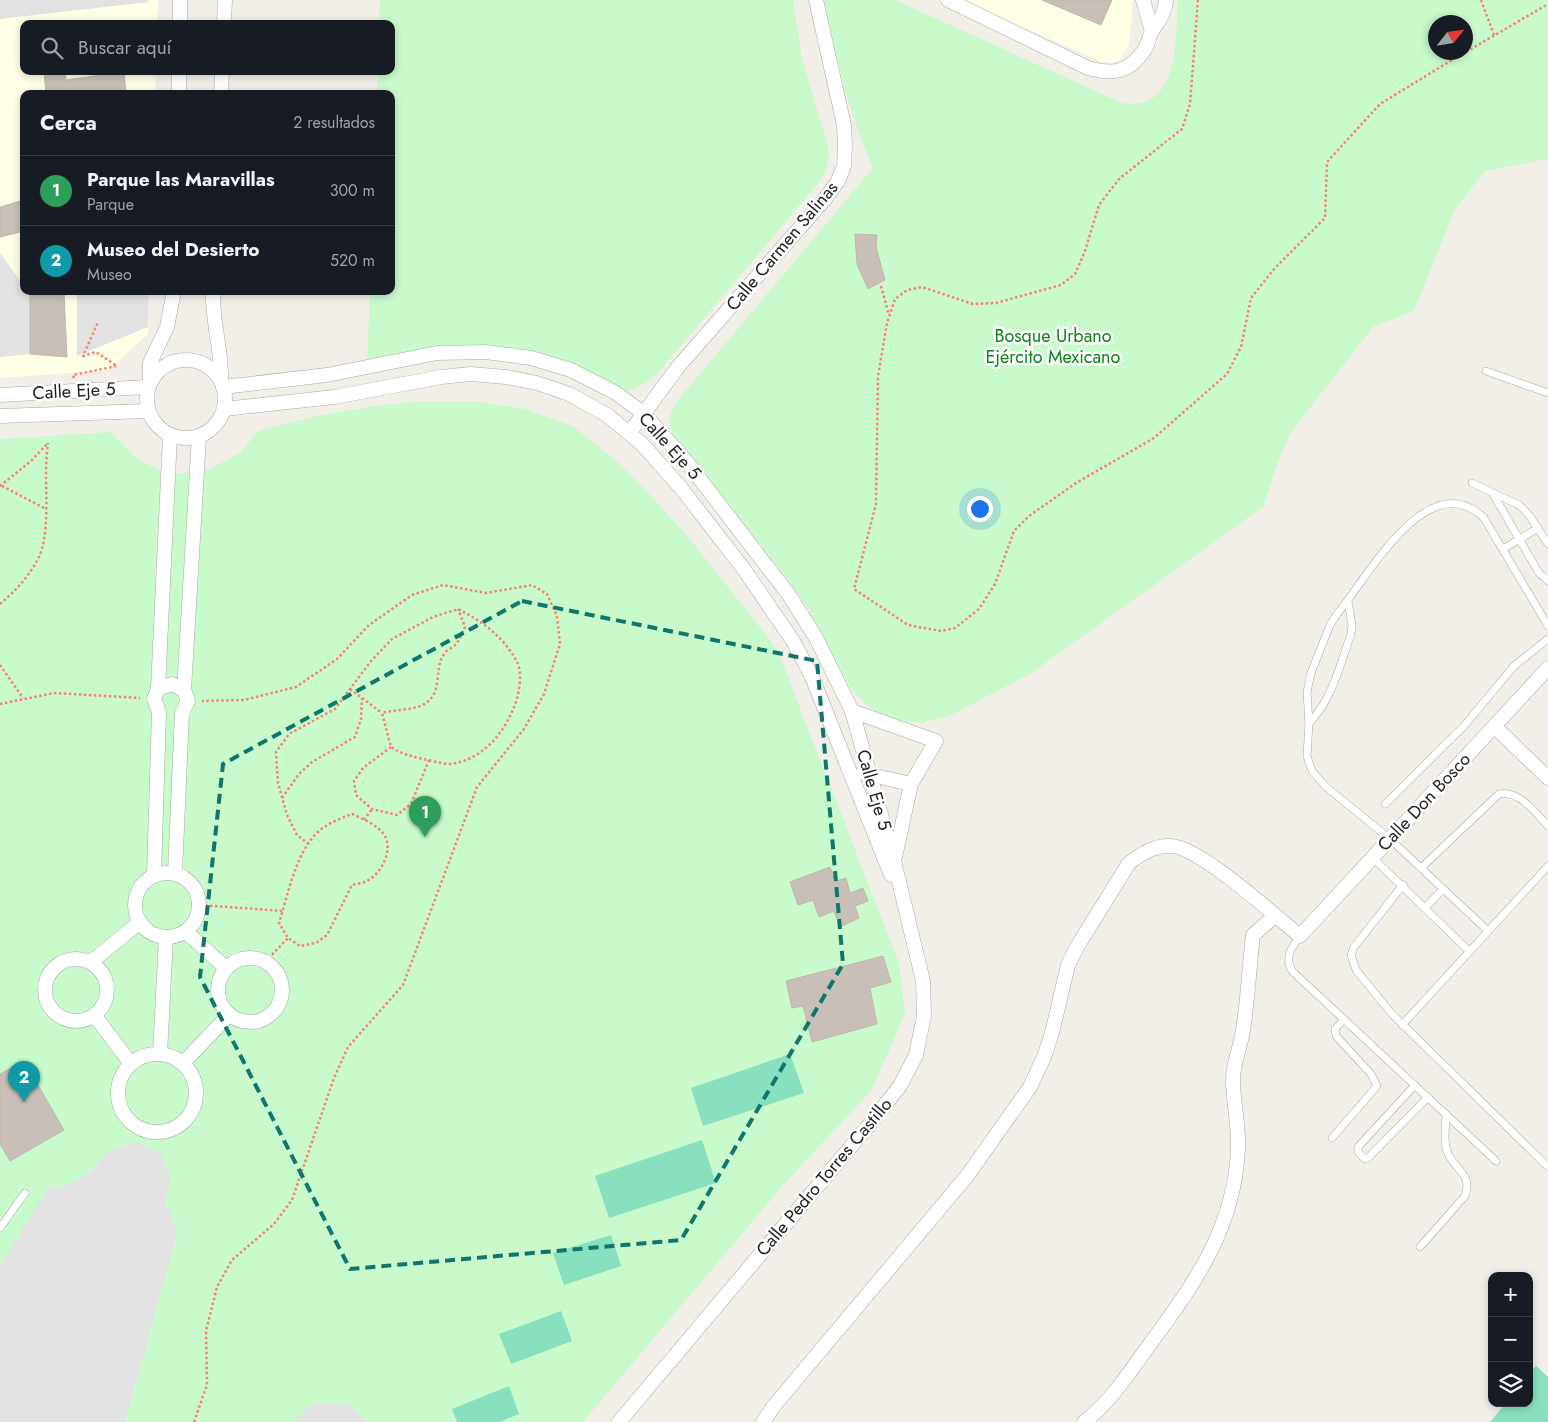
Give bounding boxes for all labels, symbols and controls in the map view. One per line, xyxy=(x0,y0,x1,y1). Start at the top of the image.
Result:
north arrow xyxy=(1428,15,1473,60)
search box xyxy=(20,20,395,75)
icon: search xyxy=(38,34,66,62)
text: Buscar aquí xyxy=(78,34,172,61)
text: Cerca xyxy=(40,108,97,138)
text: 2 resultados xyxy=(293,111,375,134)
text: Parque las Maravillas xyxy=(87,166,275,193)
street label: Calle Carmen Salinas xyxy=(720,176,844,316)
text: 1 xyxy=(52,179,60,202)
text: 300 m xyxy=(330,179,375,202)
text: Parque xyxy=(87,193,134,216)
text: Museo del Desierto xyxy=(87,236,259,263)
text: 2 xyxy=(51,249,61,272)
text: 520 m xyxy=(330,249,375,272)
text: Museo xyxy=(87,263,132,286)
park label: Bosque Urbano Ejército Mexicano xyxy=(986,323,1121,370)
street label: Calle Eje 5 xyxy=(32,376,116,406)
street label: Calle Eje 5 xyxy=(633,406,707,486)
your location xyxy=(967,496,993,522)
street label: Calle Eje 5 xyxy=(850,746,898,834)
street label: Calle Don Bosco xyxy=(1371,747,1477,857)
pin: 1 xyxy=(409,796,441,837)
pin: 2 xyxy=(8,1061,40,1102)
street label: Calle Pedro Torres Castillo xyxy=(750,1092,898,1262)
map controls xyxy=(1488,1272,1533,1407)
button: + xyxy=(1488,1272,1533,1317)
button: − xyxy=(1488,1317,1533,1362)
button: layers xyxy=(1488,1362,1533,1407)

